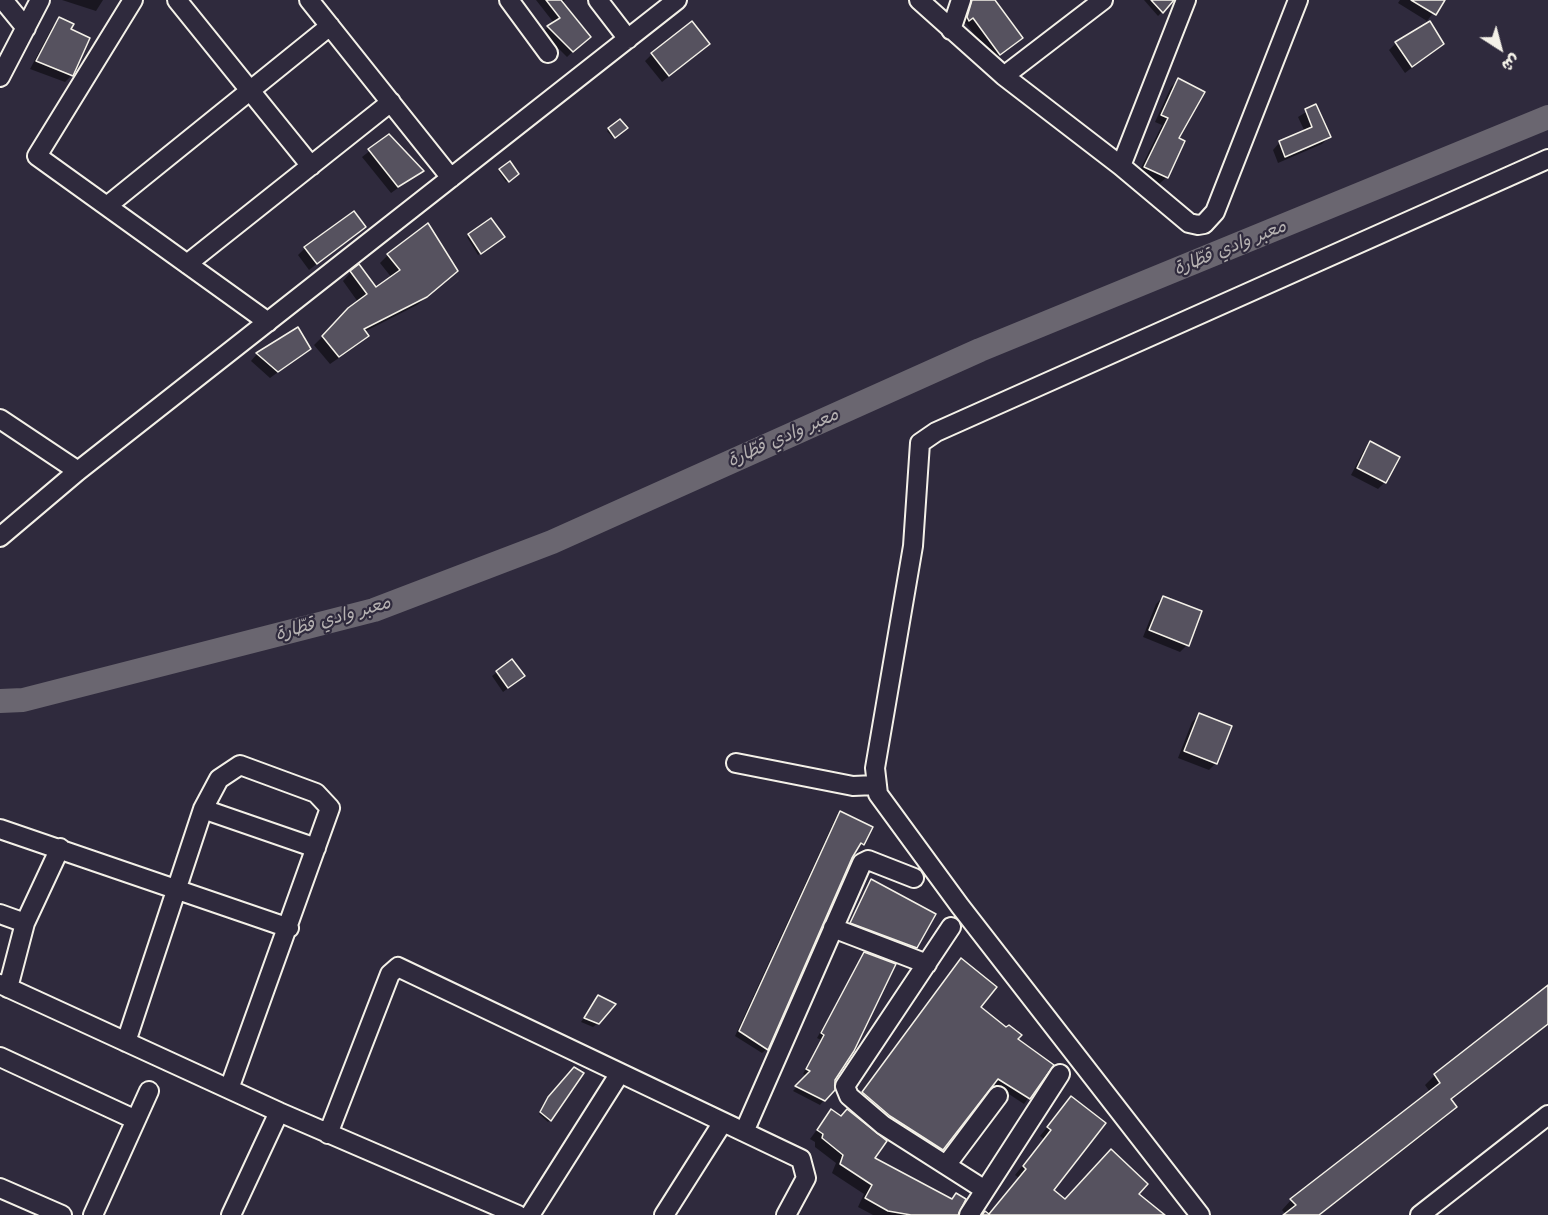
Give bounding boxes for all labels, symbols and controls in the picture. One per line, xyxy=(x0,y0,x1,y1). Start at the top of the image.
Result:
north arrow xyxy=(1470,18,1530,78)
text: ش xyxy=(1498,49,1524,77)
water label: معبر وادي قطّارة xyxy=(1171,216,1289,280)
water label: معبر وادي قطّارة xyxy=(724,404,842,472)
water label: معبر وادي قطّارة xyxy=(273,592,393,646)

